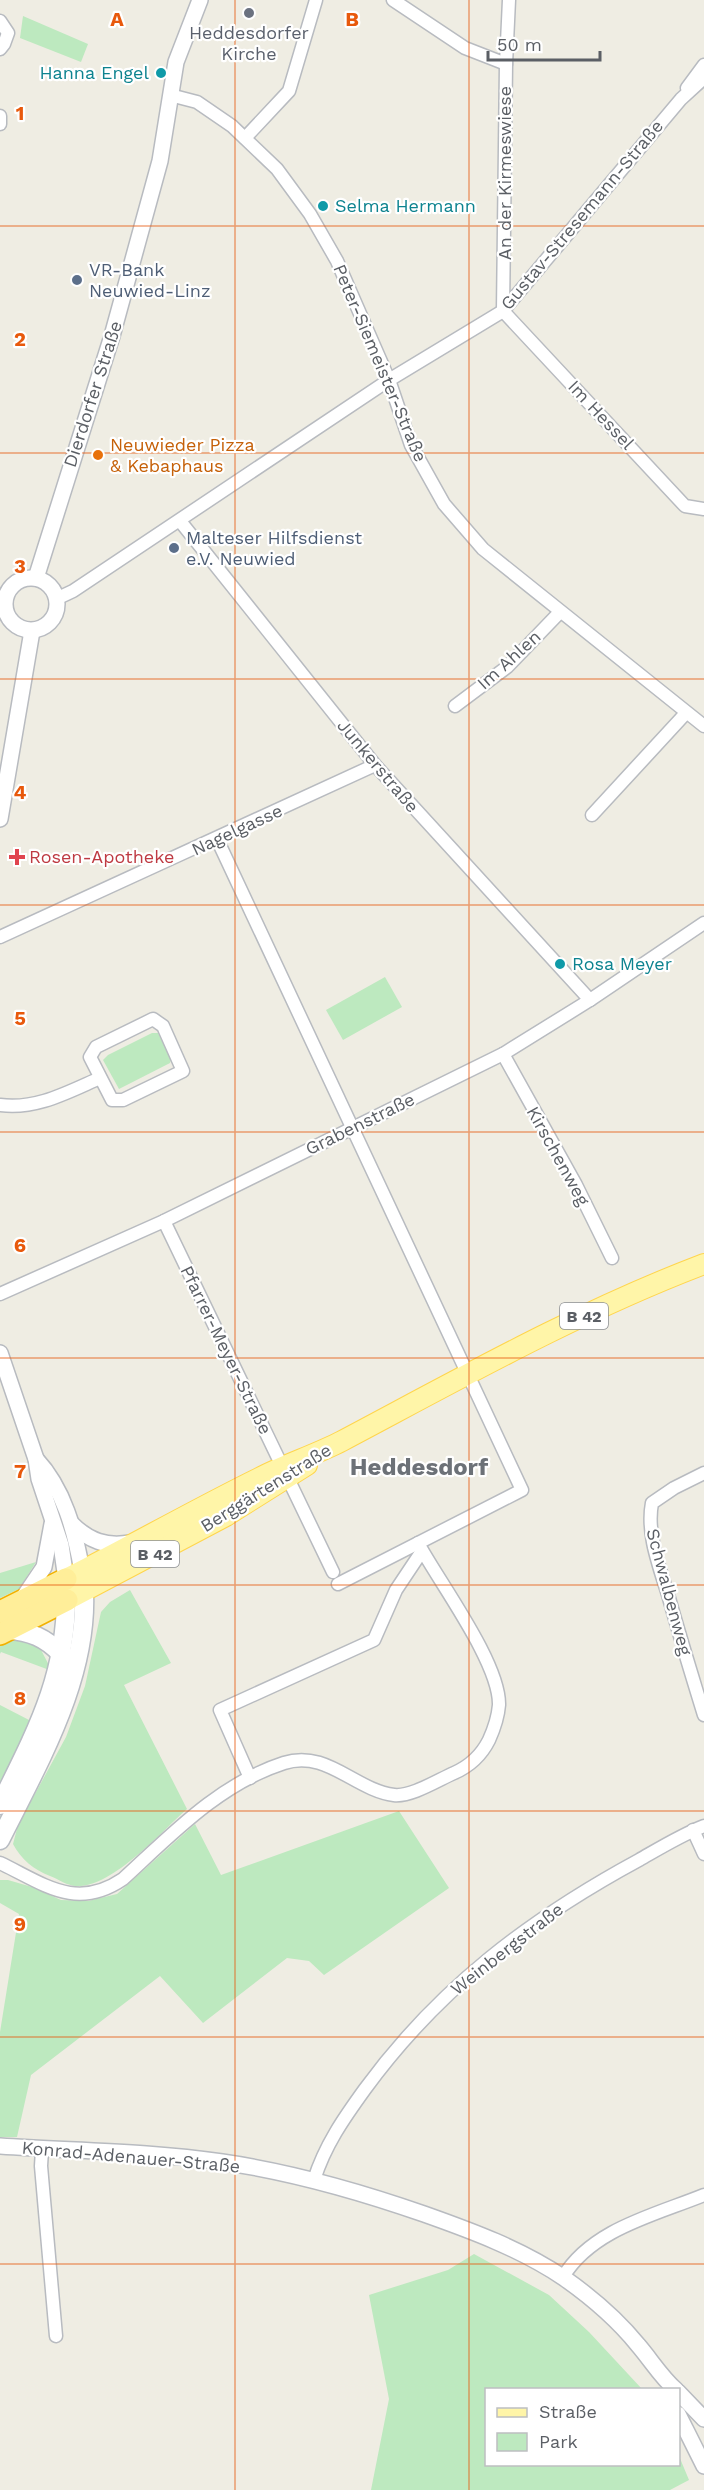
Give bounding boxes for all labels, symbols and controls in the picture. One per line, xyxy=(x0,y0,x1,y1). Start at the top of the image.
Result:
marker: Heddesdorfer Kirche xyxy=(242,6,256,20)
text: A xyxy=(110,7,124,31)
text: B xyxy=(345,7,359,31)
place label: Heddesdorfer Kirche xyxy=(189,22,309,64)
scale bar xyxy=(488,24,600,62)
text: 50 m xyxy=(497,34,542,55)
place label: Hanna Engel xyxy=(39,62,149,83)
marker: Hanna Engel xyxy=(154,66,168,80)
street label: An der Kirmeswiese xyxy=(494,86,515,260)
text: 1 xyxy=(16,101,24,125)
street label: Gustav-Stresemann-Straße xyxy=(496,115,667,314)
place label: Selma Hermann xyxy=(335,195,476,216)
marker: Selma Hermann xyxy=(316,199,330,213)
place label: VR-Bank Neuwied-Linz xyxy=(89,259,211,301)
street label: Peter-Siemeister-Straße xyxy=(329,261,432,465)
marker: VR-Bank Neuwied-Linz xyxy=(70,273,84,287)
street label: Dierdorfer Straße xyxy=(59,318,126,470)
text: 2 xyxy=(14,327,26,351)
street label: Im Hessel xyxy=(564,376,639,454)
place label: Neuwieder Pizza & Kebaphaus xyxy=(110,434,255,476)
marker: Neuwieder Pizza & Kebaphaus xyxy=(91,448,105,462)
place label: Malteser Hilfsdienst e.V. Neuwied xyxy=(186,527,363,569)
marker: Malteser Hilfsdienst e.V. Neuwied xyxy=(167,541,181,555)
text: 3 xyxy=(14,554,26,578)
street label: Im Ahlen xyxy=(473,626,545,693)
street label: Junkerstraße xyxy=(333,715,423,817)
text: 4 xyxy=(14,780,27,804)
street label: Nagelgasse xyxy=(188,799,286,860)
place label: Rosen-Apotheke xyxy=(29,846,174,867)
marker: Rosen-Apotheke xyxy=(10,850,24,864)
place label: Rosa Meyer xyxy=(572,953,672,974)
marker: Rosa Meyer xyxy=(553,957,567,971)
text: 5 xyxy=(14,1006,26,1030)
street label: Grabenstraße xyxy=(302,1088,418,1159)
street label: Kirschenweg xyxy=(522,1102,595,1209)
text: 6 xyxy=(14,1233,26,1257)
street label: Pfarrer-Meyer-Straße xyxy=(176,1262,276,1438)
road number: B 42 xyxy=(560,1303,608,1329)
street label: Berggärtenstraße xyxy=(197,1439,335,1536)
district label: Heddesdorf xyxy=(350,1453,488,1481)
text: 7 xyxy=(14,1459,26,1483)
street label: Schwalbenweg xyxy=(642,1526,697,1658)
road number: B 42 xyxy=(131,1541,179,1567)
text: 8 xyxy=(14,1686,26,1710)
street label: Weinbergstraße xyxy=(446,1898,567,1999)
text: 9 xyxy=(14,1912,26,1936)
street label: Konrad-Adenauer-Straße xyxy=(21,2136,241,2177)
legend xyxy=(485,2388,680,2466)
text: Straße xyxy=(539,2401,597,2422)
text: Park xyxy=(539,2431,578,2452)

